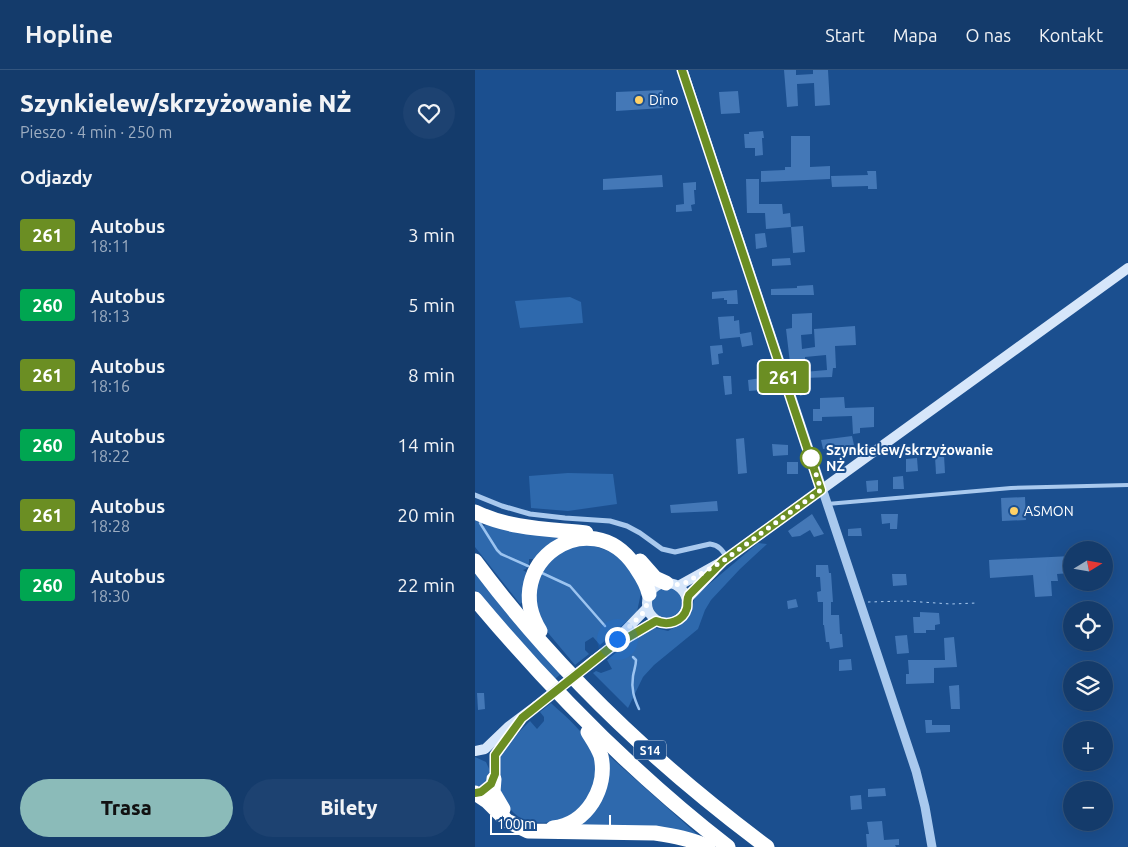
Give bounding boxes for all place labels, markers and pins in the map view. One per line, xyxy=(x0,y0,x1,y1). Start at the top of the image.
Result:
place label: Dino xyxy=(649,92,678,108)
marker: Dino xyxy=(633,94,645,106)
place label: Szynkielew/skrzyżowanie NŻ xyxy=(826,442,993,474)
marker: Szynkielew/skrzyżowanie NŻ xyxy=(800,447,822,469)
place label: ASMON xyxy=(1024,503,1074,519)
marker: ASMON xyxy=(1008,505,1020,517)

